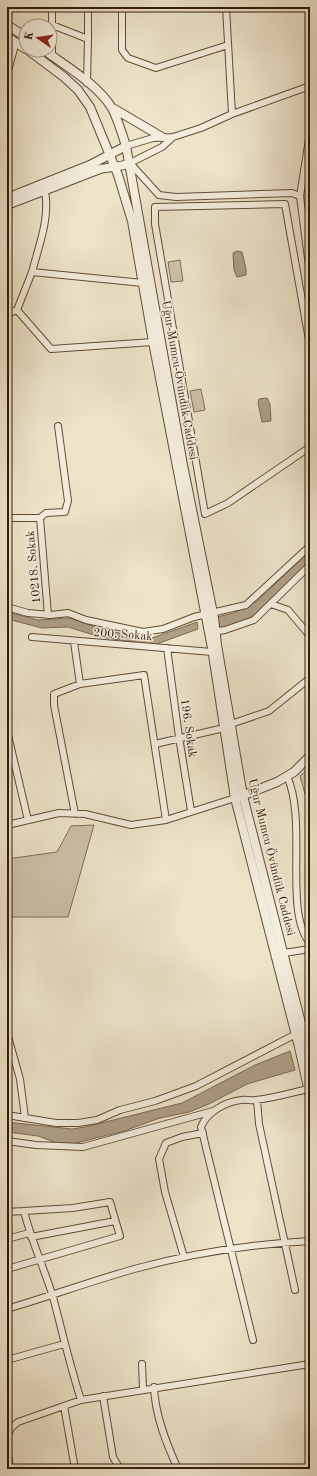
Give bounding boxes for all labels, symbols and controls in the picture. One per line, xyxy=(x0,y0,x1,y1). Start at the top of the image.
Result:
north arrow xyxy=(18,18,58,58)
text: K xyxy=(23,30,36,41)
street label: Uğur Mumcu Övündük Caddesi xyxy=(159,299,203,461)
street label: 10218. Sokak xyxy=(25,530,43,604)
street label: 200. Sokak xyxy=(93,627,153,643)
street label: 196. Sokak xyxy=(178,698,198,758)
street label: Uğur Mumcu Övündük Caddesi xyxy=(246,776,300,937)

